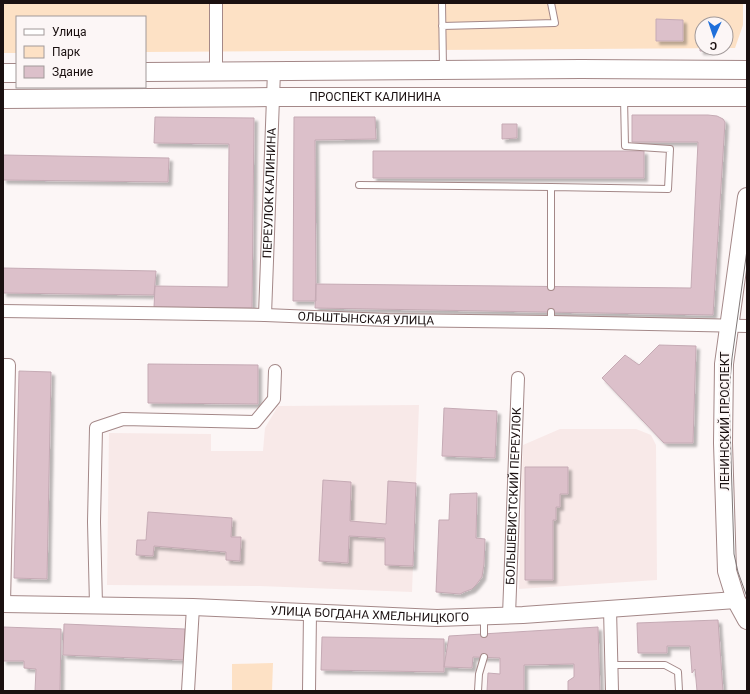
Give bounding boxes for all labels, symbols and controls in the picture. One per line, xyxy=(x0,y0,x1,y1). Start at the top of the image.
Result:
legend xyxy=(16,16,146,88)
north arrow xyxy=(694,16,734,56)
text: Улица xyxy=(52,25,87,39)
text: С xyxy=(710,39,717,52)
text: Парк xyxy=(52,45,81,59)
text: Здание xyxy=(52,65,93,79)
street label: ПРОСПЕКТ КАЛИНИНА xyxy=(309,90,441,104)
street label: ПЕРЕУЛОК КАЛИНИНА xyxy=(260,127,279,259)
street label: ОЛЬШТЫНСКАЯ УЛИЦА xyxy=(297,309,434,328)
street label: ЛЕНИНСКИЙ ПРОСПЕКТ xyxy=(717,351,732,491)
street label: БОЛЬШЕВИСТСКИЙ ПЕРЕУЛОК xyxy=(503,407,524,585)
street label: УЛИЦА БОГДАНА ХМЕЛЬНИЦКОГО xyxy=(270,603,469,625)

